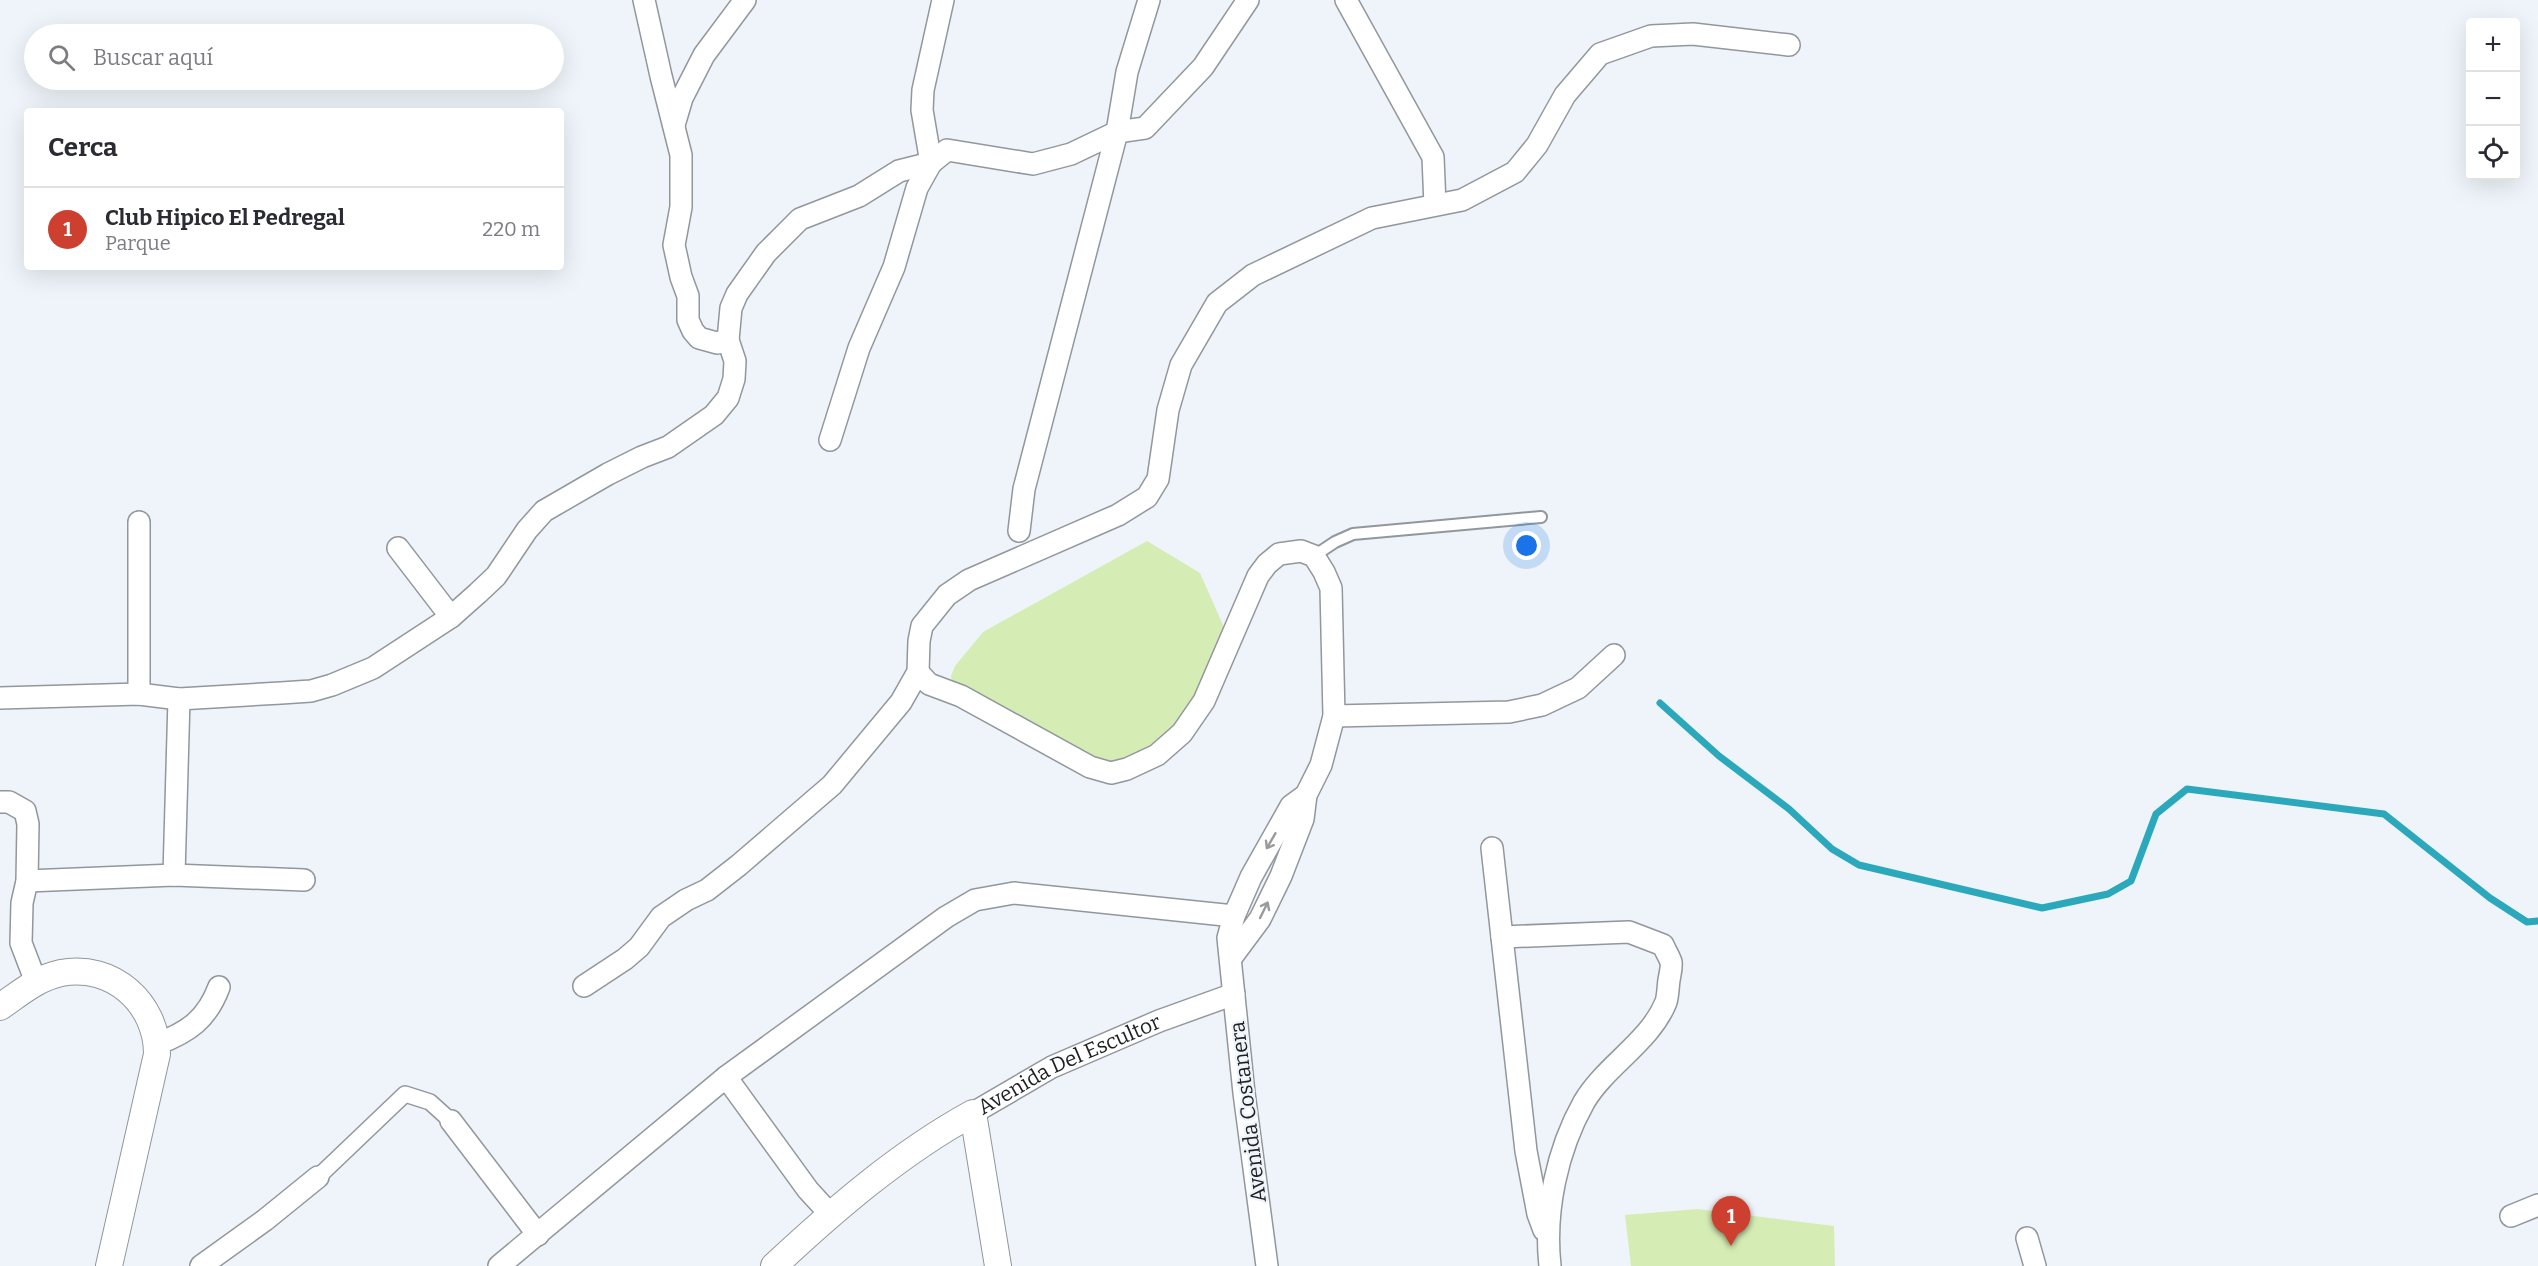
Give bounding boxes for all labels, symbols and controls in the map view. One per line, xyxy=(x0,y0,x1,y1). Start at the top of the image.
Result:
map controls xyxy=(2466,18,2520,180)
button: + xyxy=(2466,18,2520,72)
search box xyxy=(24,24,564,90)
icon: search xyxy=(45,41,78,74)
text: Buscar aquí xyxy=(93,44,213,71)
button: − xyxy=(2466,72,2520,126)
button: locate xyxy=(2466,126,2520,180)
text: Cerca xyxy=(48,132,118,163)
text: Club Hipico El Pedregal xyxy=(105,204,345,231)
text: 1 xyxy=(63,217,72,241)
text: 220 m xyxy=(482,217,540,241)
text: Parque xyxy=(105,231,171,255)
your location xyxy=(1512,531,1541,560)
one-way arrow xyxy=(1264,832,1276,849)
one-way arrow xyxy=(1259,902,1270,920)
street label: Avenida Del Escultor xyxy=(973,1009,1165,1120)
street label: Avenida Costanera xyxy=(1224,1019,1272,1204)
pin: 1 xyxy=(1712,1196,1750,1246)

